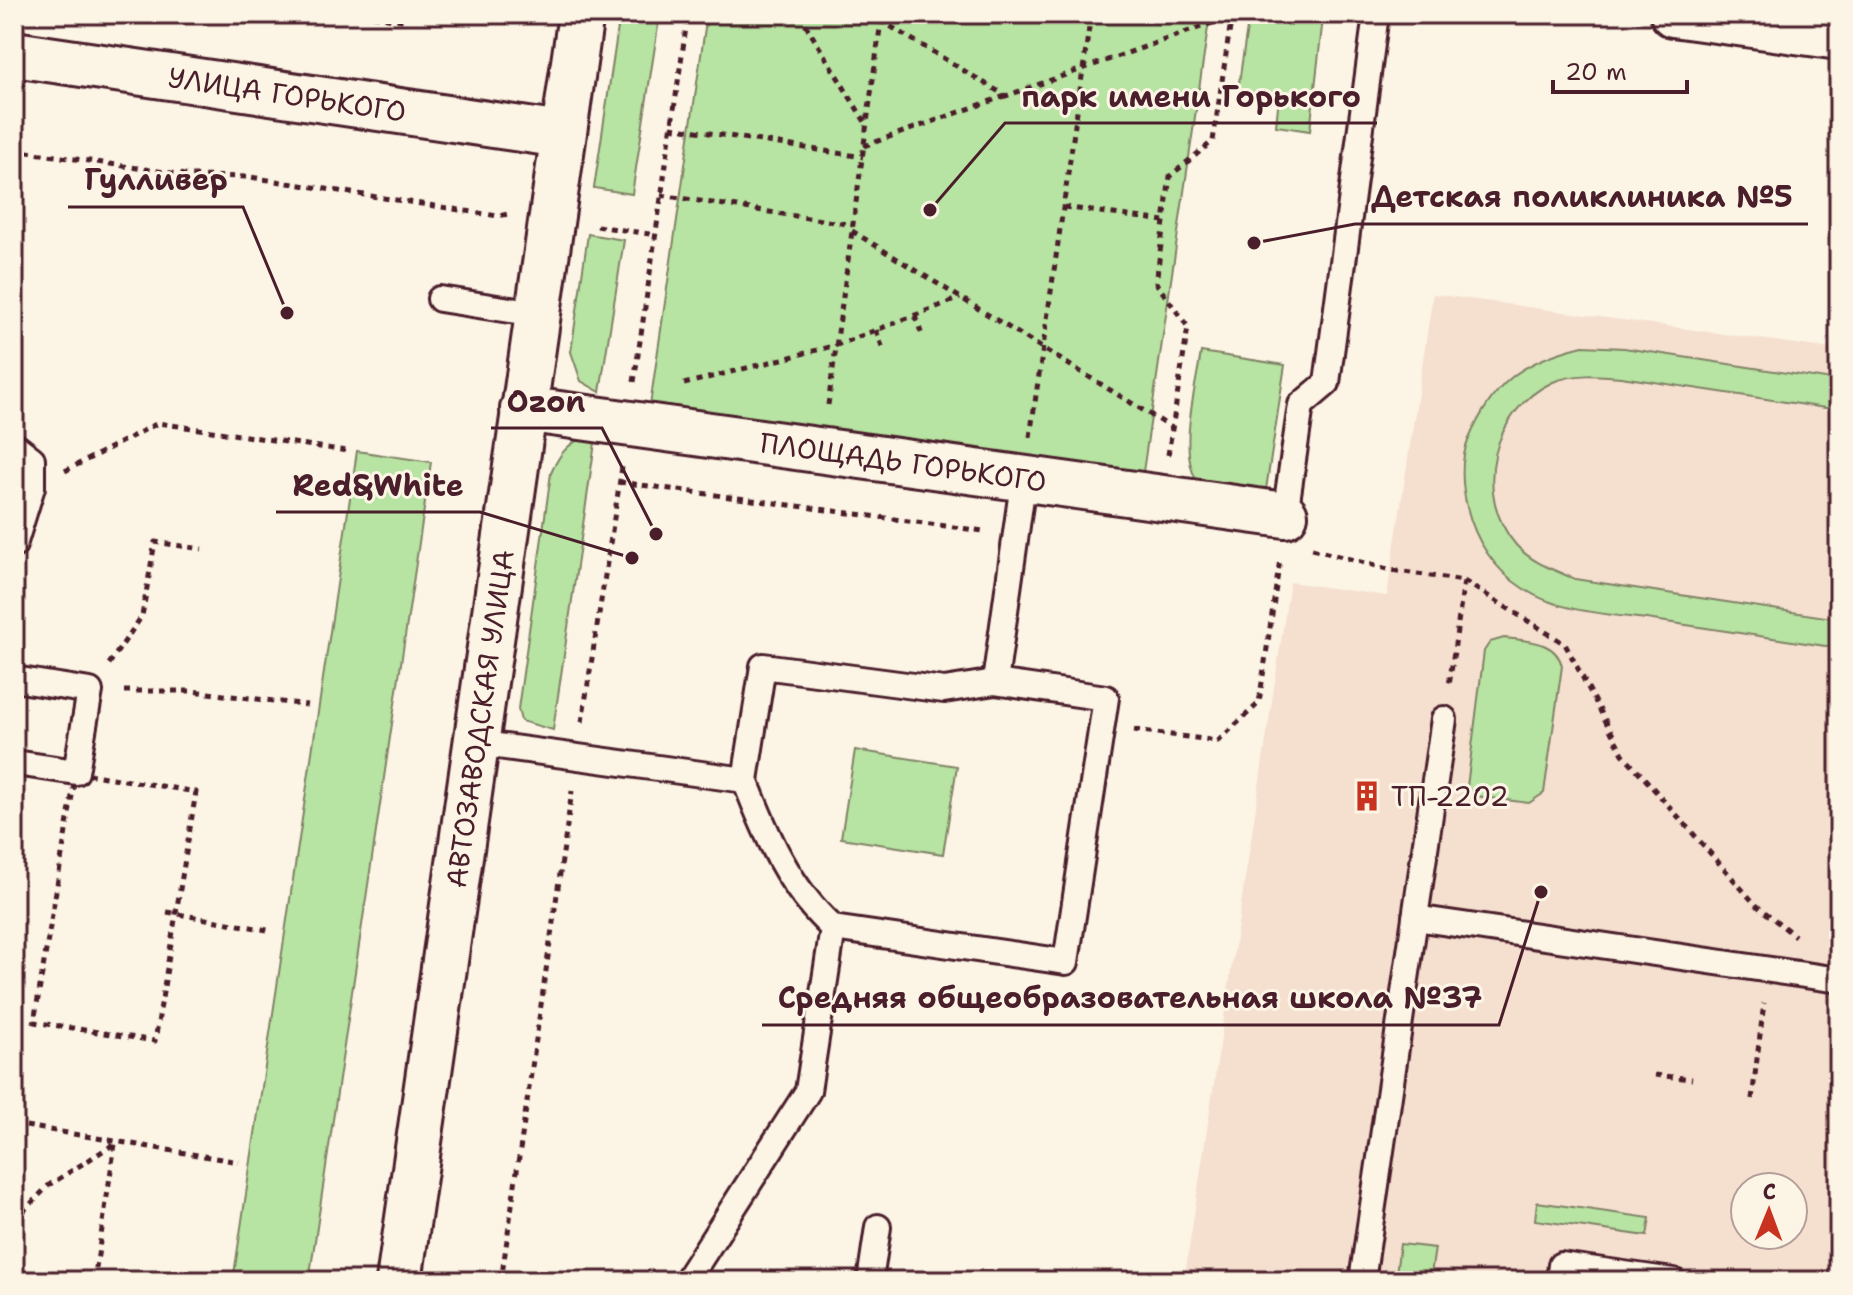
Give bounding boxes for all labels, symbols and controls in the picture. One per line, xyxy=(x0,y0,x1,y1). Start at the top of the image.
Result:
scale bar xyxy=(1553,44,1687,94)
text: 20 m xyxy=(1565,56,1627,88)
street label: УЛИЦА ГОРЬКОГО xyxy=(165,58,409,131)
callout: парк имени Горького xyxy=(1005,69,1377,123)
text: парк имени Горького xyxy=(1021,76,1361,117)
callout: Гулливер xyxy=(68,153,243,207)
text: Гулливер xyxy=(84,159,228,200)
callout: Детская поликлиника №5 xyxy=(1355,170,1808,224)
text: Детская поликлиника №5 xyxy=(1371,176,1793,217)
callout: Ozon xyxy=(491,374,602,428)
text: Ozon xyxy=(506,381,586,422)
street label: ПЛОЩАДЬ ГОРЬКОГО xyxy=(758,423,1049,501)
callout: Red&White xyxy=(276,458,480,512)
text: Red&White xyxy=(292,465,464,506)
street label: АВТОЗАВОДСКАЯ УЛИЦА xyxy=(437,547,523,890)
place label: ТП-2202 xyxy=(1391,777,1509,815)
building icon: ТП-2202 xyxy=(1350,779,1384,813)
callout: Средняя общеобразовательная школа №37 xyxy=(762,971,1499,1025)
text: Средняя общеобразовательная школа №37 xyxy=(778,977,1482,1018)
north arrow xyxy=(1729,1171,1809,1251)
text: С xyxy=(1762,1177,1776,1206)

